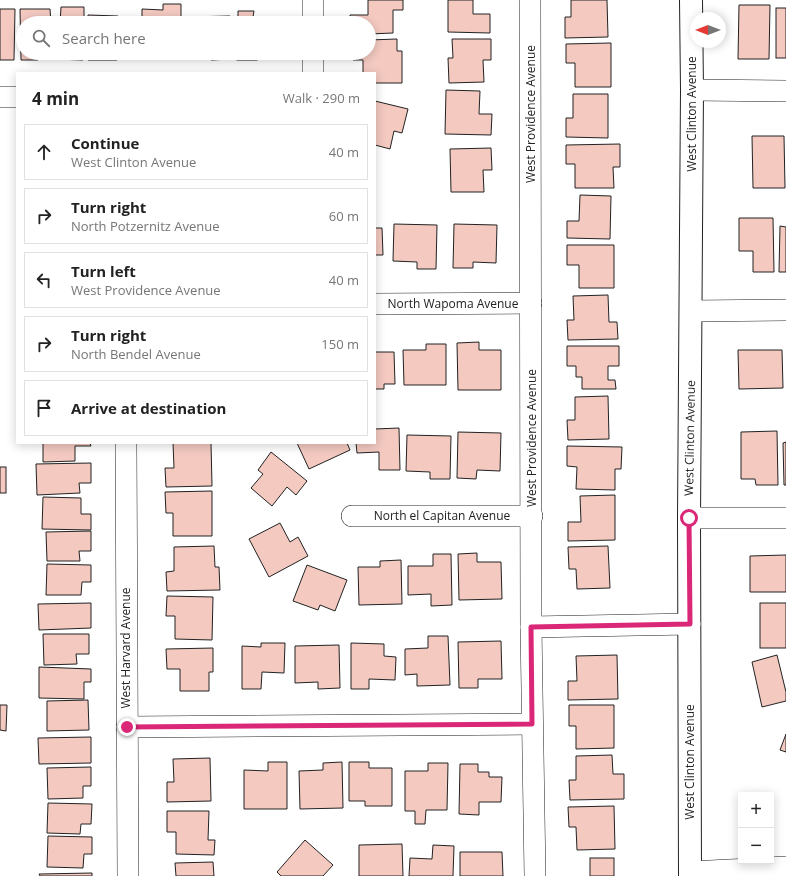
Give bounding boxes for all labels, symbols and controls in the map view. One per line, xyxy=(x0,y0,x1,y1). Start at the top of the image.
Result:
north arrow xyxy=(690,12,726,48)
search box xyxy=(16,16,376,60)
icon: search xyxy=(30,27,52,49)
text: Search here xyxy=(62,28,146,48)
street label: West Providence Avenue xyxy=(522,45,539,183)
street label: West Clinton Avenue xyxy=(683,56,700,172)
text: 4 min xyxy=(32,87,79,110)
text: Walk · 290 m xyxy=(283,89,360,107)
text: Continue xyxy=(71,133,139,153)
icon: ahead xyxy=(33,141,55,163)
text: 40 m xyxy=(329,143,359,161)
text: West Clinton Avenue xyxy=(71,153,196,171)
text: Turn right xyxy=(71,197,146,217)
icon: right xyxy=(33,205,55,227)
text: 60 m xyxy=(329,207,359,225)
text: North Potzernitz Avenue xyxy=(71,217,220,235)
text: Turn left xyxy=(71,261,136,281)
icon: left xyxy=(33,269,55,291)
text: 40 m xyxy=(329,271,359,289)
text: West Providence Avenue xyxy=(71,281,221,299)
street label: North Wapoma Avenue xyxy=(388,295,519,312)
text: Turn right xyxy=(71,325,146,345)
icon: right xyxy=(33,333,55,355)
text: 150 m xyxy=(321,335,359,353)
text: North Bendel Avenue xyxy=(71,345,201,363)
street label: West Providence Avenue xyxy=(523,369,540,507)
street label: West Clinton Avenue xyxy=(680,380,699,496)
icon: arrive xyxy=(33,397,55,419)
text: Arrive at destination xyxy=(71,398,226,418)
street label: North el Capitan Avenue xyxy=(374,507,511,524)
route start xyxy=(680,509,698,527)
street label: West Harvard Avenue xyxy=(117,587,134,709)
street label: West Clinton Avenue xyxy=(681,704,698,820)
route end xyxy=(118,718,136,736)
map controls xyxy=(738,792,774,864)
button: + xyxy=(738,792,774,828)
button: − xyxy=(738,828,774,864)

